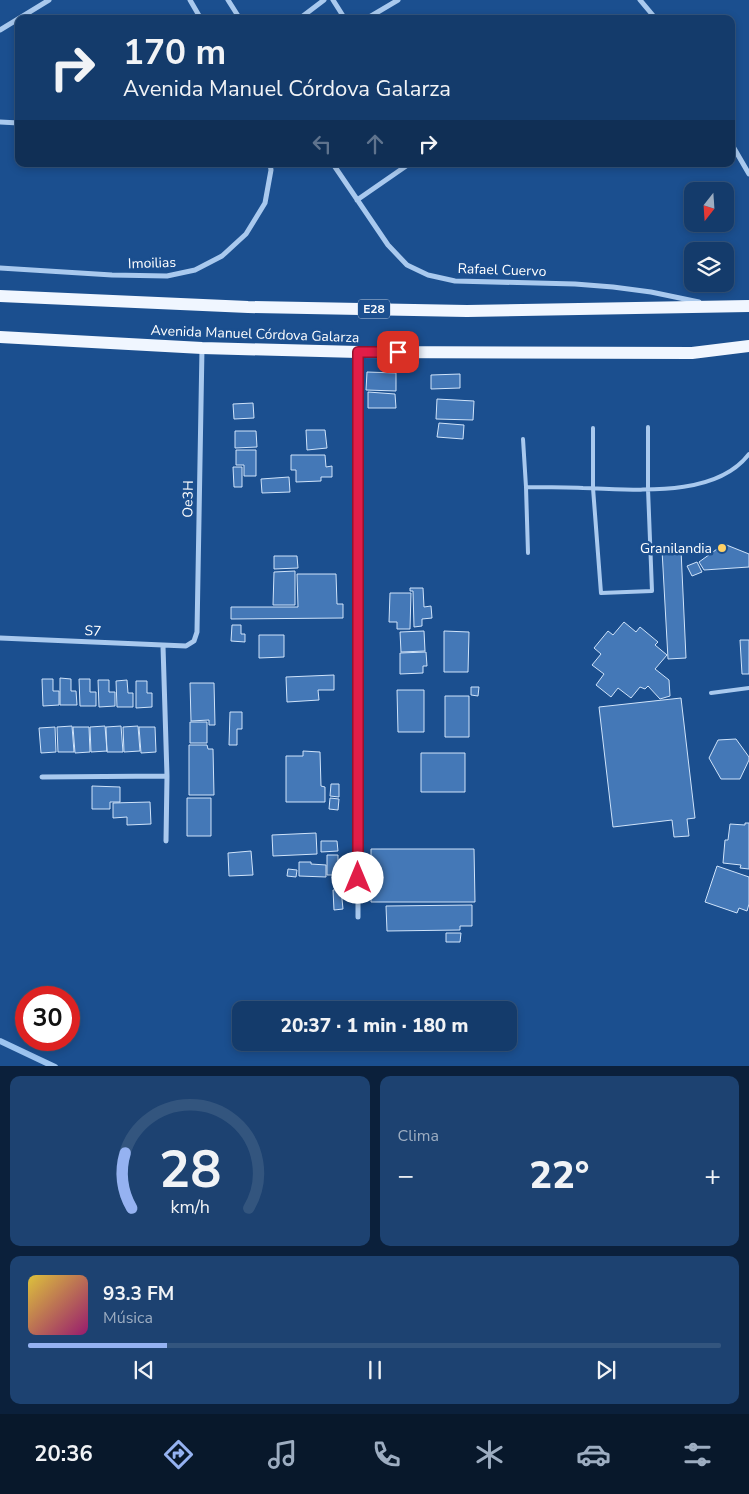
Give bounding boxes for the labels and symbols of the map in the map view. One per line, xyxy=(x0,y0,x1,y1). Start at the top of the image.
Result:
north arrow xyxy=(684,182,734,232)
street label: Imoilias xyxy=(128,253,177,273)
street label: Rafael Cuervo xyxy=(457,259,547,281)
road number: E28 xyxy=(358,300,390,318)
street label: Avenida Manuel Córdova Galarza xyxy=(150,321,360,347)
pin xyxy=(377,331,419,373)
street label: Oe3H xyxy=(178,480,198,518)
place label: Granilandia xyxy=(640,539,712,558)
marker: Granilandia xyxy=(716,542,728,554)
street label: S7 xyxy=(84,621,102,641)
position arrow xyxy=(331,851,383,903)
speed limit sign: 30 xyxy=(15,986,80,1051)

